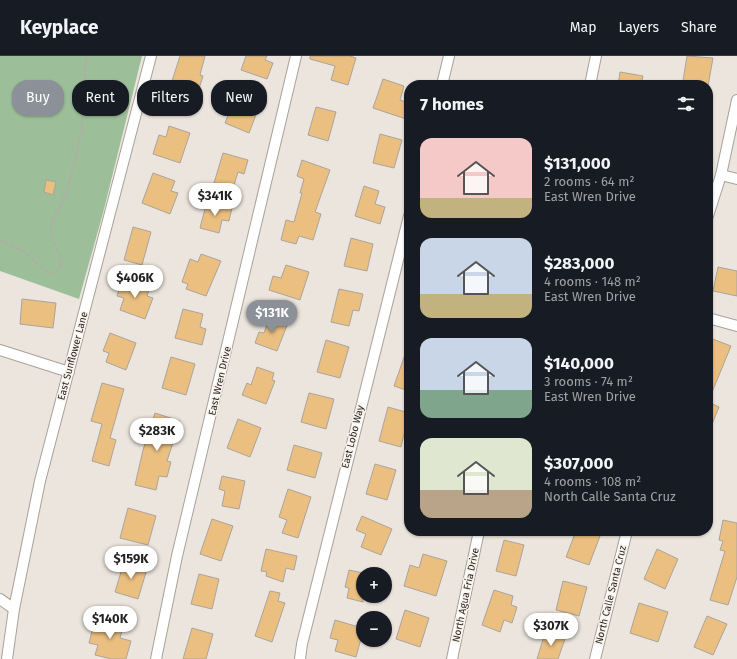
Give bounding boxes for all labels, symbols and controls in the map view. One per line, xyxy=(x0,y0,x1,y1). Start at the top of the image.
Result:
text: Keyplace xyxy=(20,16,98,39)
text: Map xyxy=(570,19,596,36)
text: Layers xyxy=(618,19,659,36)
text: Share xyxy=(681,19,717,36)
chip: Buy xyxy=(12,80,64,116)
chip: Rent xyxy=(72,80,129,116)
chip: Filters xyxy=(137,80,203,116)
chip: New xyxy=(211,80,267,116)
icon: filters xyxy=(675,93,697,115)
text: 7 homes xyxy=(420,94,484,115)
text: $131,000 xyxy=(544,153,611,174)
icon: home xyxy=(452,154,500,202)
text: 2 rooms · 64 m² xyxy=(544,174,634,189)
pin: $341K xyxy=(187,183,243,217)
text: $341K xyxy=(198,188,232,203)
text: East Wren Drive xyxy=(544,189,636,204)
text: $283,000 xyxy=(544,253,614,274)
icon: home xyxy=(452,254,500,302)
pin: $406K xyxy=(107,265,163,299)
text: $406K xyxy=(116,270,154,285)
text: 4 rooms · 148 m² xyxy=(544,274,641,289)
text: East Wren Drive xyxy=(544,289,636,304)
pin: $131K xyxy=(244,300,300,334)
text: $131K xyxy=(255,305,289,320)
street label: East Sunflower Lane xyxy=(55,310,91,402)
street label: East Wren Drive xyxy=(206,345,234,417)
text: $140,000 xyxy=(544,353,614,374)
icon: home xyxy=(452,354,500,402)
text: 3 rooms · 74 m² xyxy=(544,374,633,389)
text: East Wren Drive xyxy=(544,389,636,404)
street label: East Lobo Way xyxy=(339,404,367,470)
pin: $283K xyxy=(129,418,185,452)
text: $283K xyxy=(139,423,175,438)
text: $307,000 xyxy=(544,453,613,474)
icon: home xyxy=(452,454,500,502)
text: 4 rooms · 108 m² xyxy=(544,474,641,489)
text: North Calle Santa Cruz xyxy=(544,489,676,504)
street label: North Calle Santa Cruz xyxy=(593,544,629,646)
pin: $159K xyxy=(103,546,159,580)
street label: North Agua Fria Drive xyxy=(450,547,482,643)
text: $159K xyxy=(114,551,148,566)
map controls xyxy=(356,567,392,647)
button: + xyxy=(356,567,392,603)
pin: $140K xyxy=(82,606,138,640)
text: $140K xyxy=(92,611,128,626)
button: − xyxy=(356,611,392,647)
pin: $307K xyxy=(523,613,579,647)
text: $307K xyxy=(533,618,569,633)

